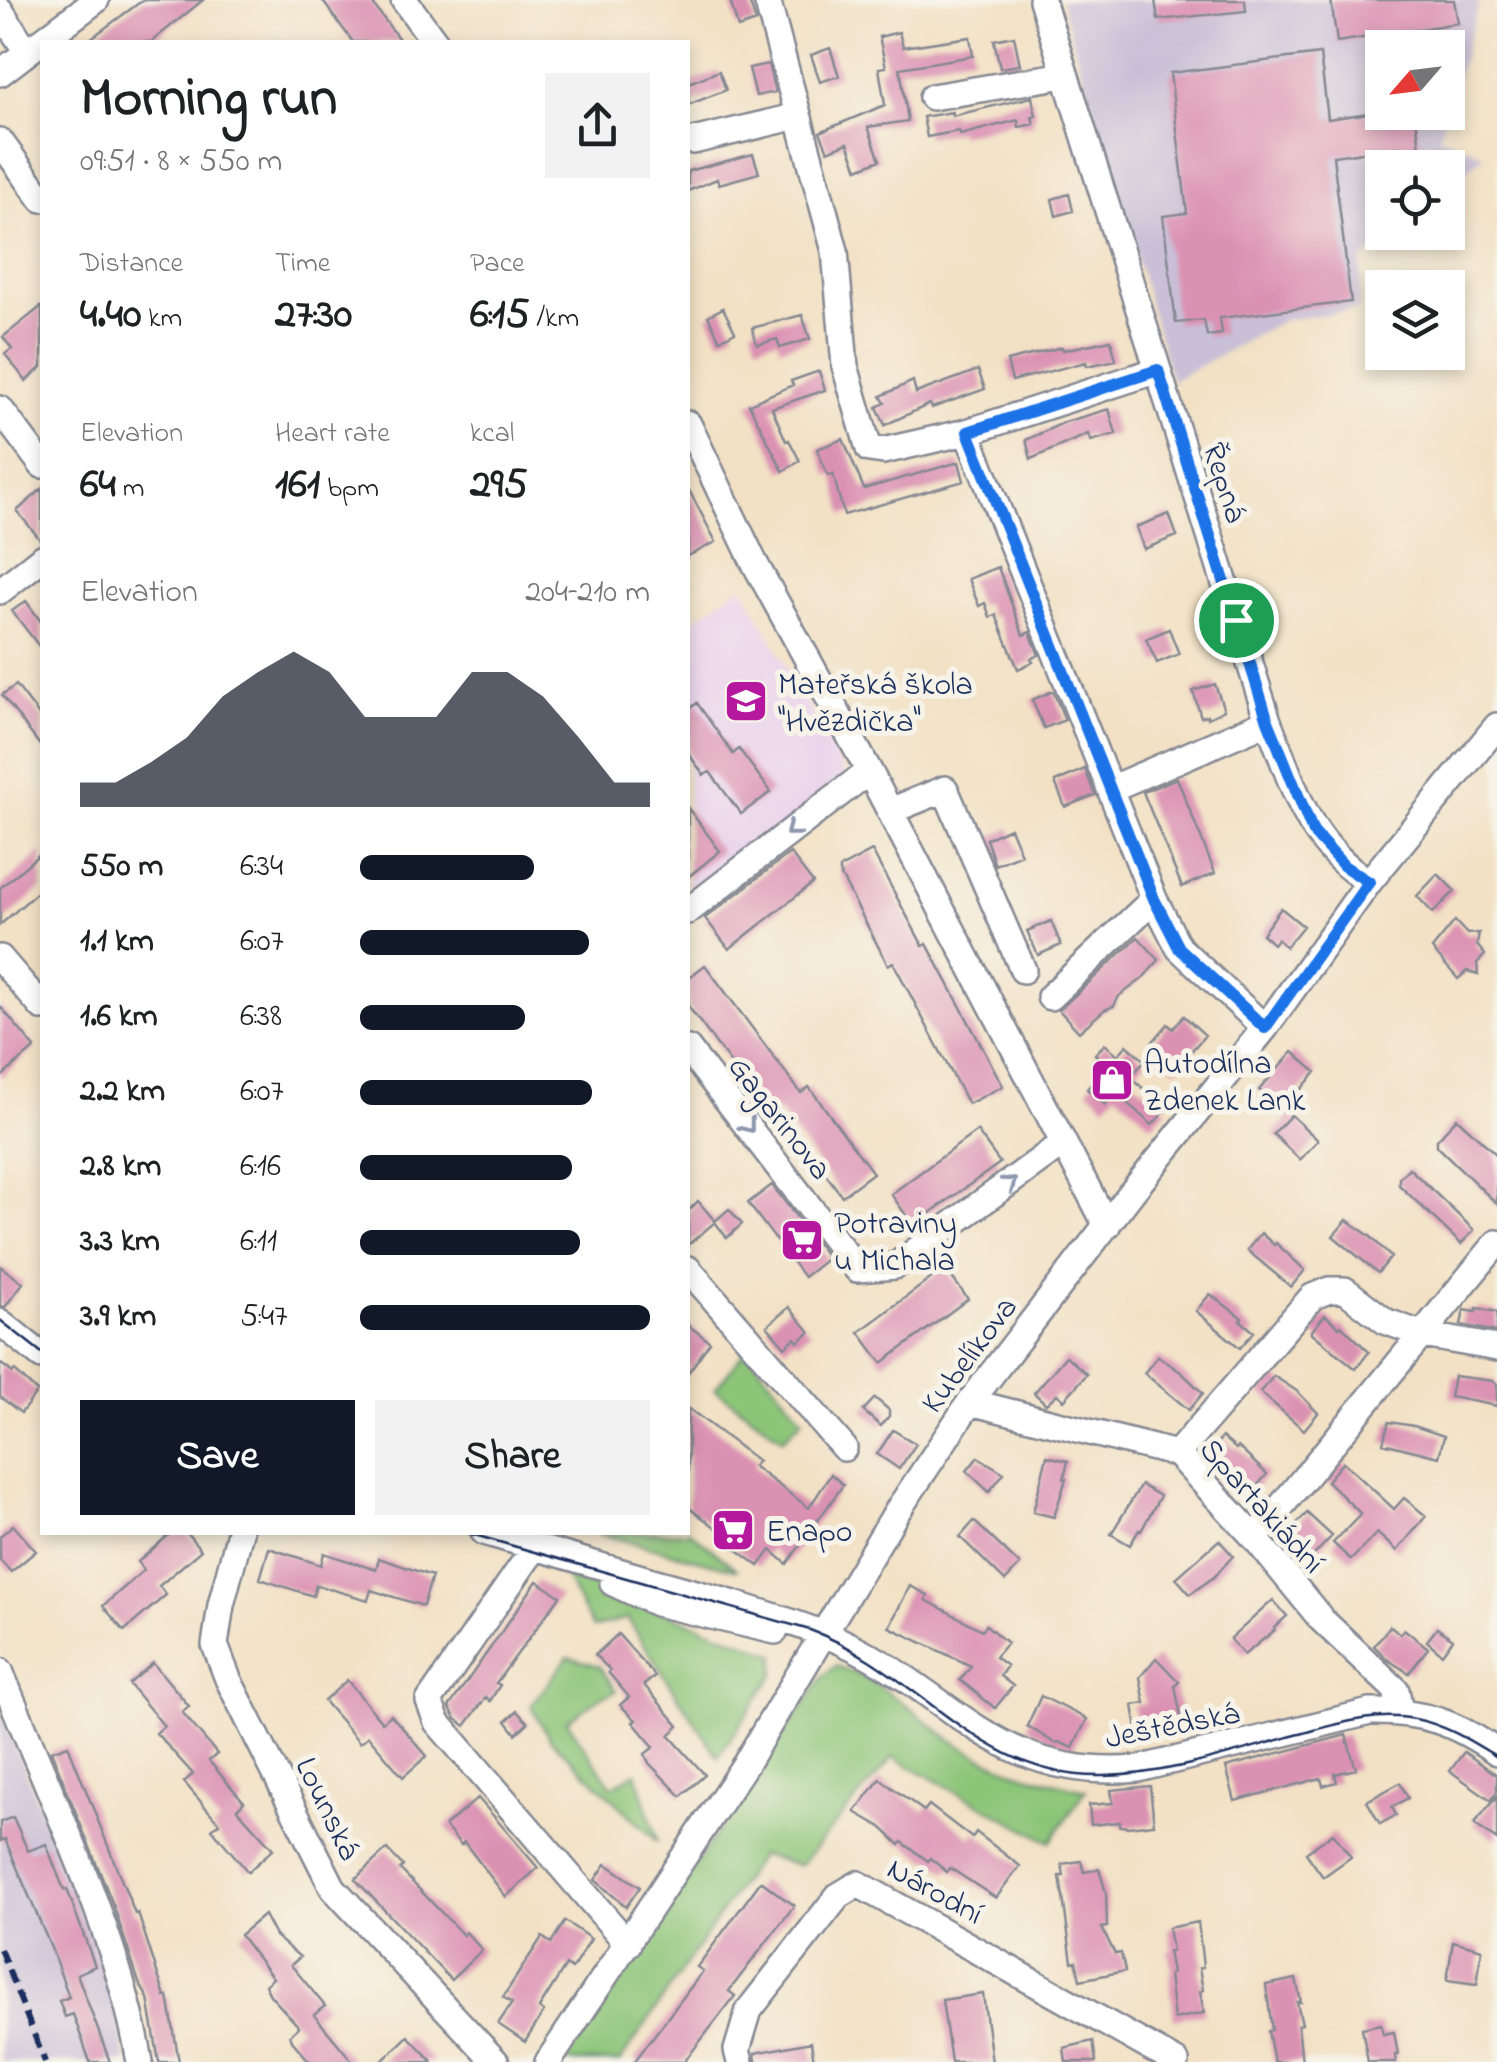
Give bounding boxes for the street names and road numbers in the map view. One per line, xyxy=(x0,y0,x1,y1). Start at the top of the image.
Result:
street label: Řepná xyxy=(1188,437,1258,529)
street label: Gagarinova xyxy=(715,1047,842,1191)
street label: Kubelíkova xyxy=(911,1288,1031,1425)
street label: Spartakiádní xyxy=(1186,1429,1334,1586)
street label: Ještědská xyxy=(1102,1691,1244,1763)
street label: Lounská xyxy=(281,1750,371,1869)
street label: Národní xyxy=(877,1847,991,1939)

